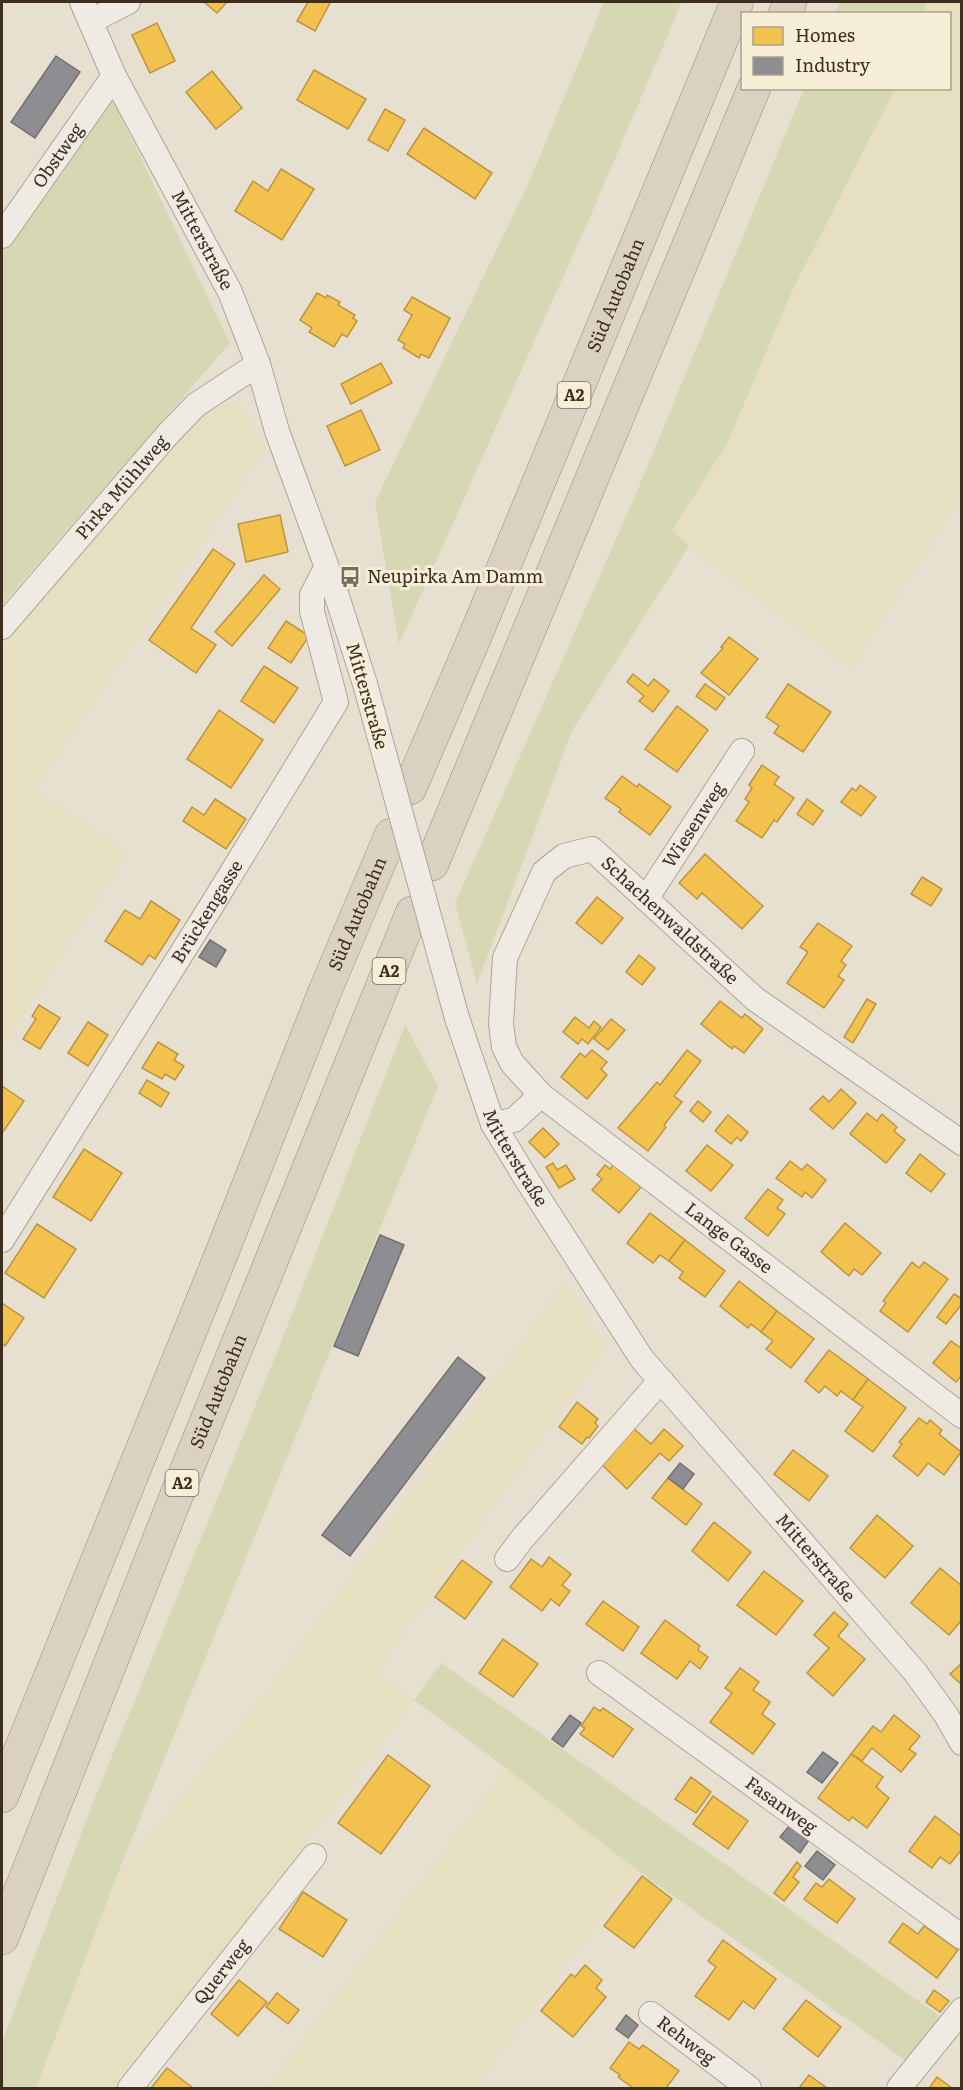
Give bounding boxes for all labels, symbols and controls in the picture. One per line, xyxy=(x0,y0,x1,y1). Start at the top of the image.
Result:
legend xyxy=(741,12,951,90)
text: Homes xyxy=(795,21,855,48)
text: Industry xyxy=(795,51,871,78)
street label: Obstweg xyxy=(25,116,90,193)
street label: Mitterstraße xyxy=(166,185,241,294)
street label: Süd Autobahn xyxy=(579,233,650,356)
road number: A2 xyxy=(558,382,590,408)
street label: Pirka Mühlweg xyxy=(68,428,174,545)
place label: Neupirka Am Damm xyxy=(367,562,543,589)
bus stop icon: Neupirka Am Damm xyxy=(338,565,362,589)
street label: Mitterstraße xyxy=(340,639,397,752)
street label: Wiesenweg xyxy=(655,775,731,873)
street label: Schachenwaldstraße xyxy=(596,849,746,990)
street label: Süd Autobahn xyxy=(320,852,392,975)
street label: Brückengasse xyxy=(164,854,248,968)
road number: A2 xyxy=(372,958,406,984)
street label: Mitterstraße xyxy=(477,1105,556,1211)
street label: Lange Gasse xyxy=(680,1194,779,1279)
street label: Süd Autobahn xyxy=(182,1329,252,1452)
road number: A2 xyxy=(166,1470,198,1496)
street label: Mitterstraße xyxy=(770,1506,863,1607)
street label: Fasanweg xyxy=(740,1769,824,1840)
street label: Querweg xyxy=(186,1932,256,2010)
street label: Rehweg xyxy=(652,2008,723,2071)

